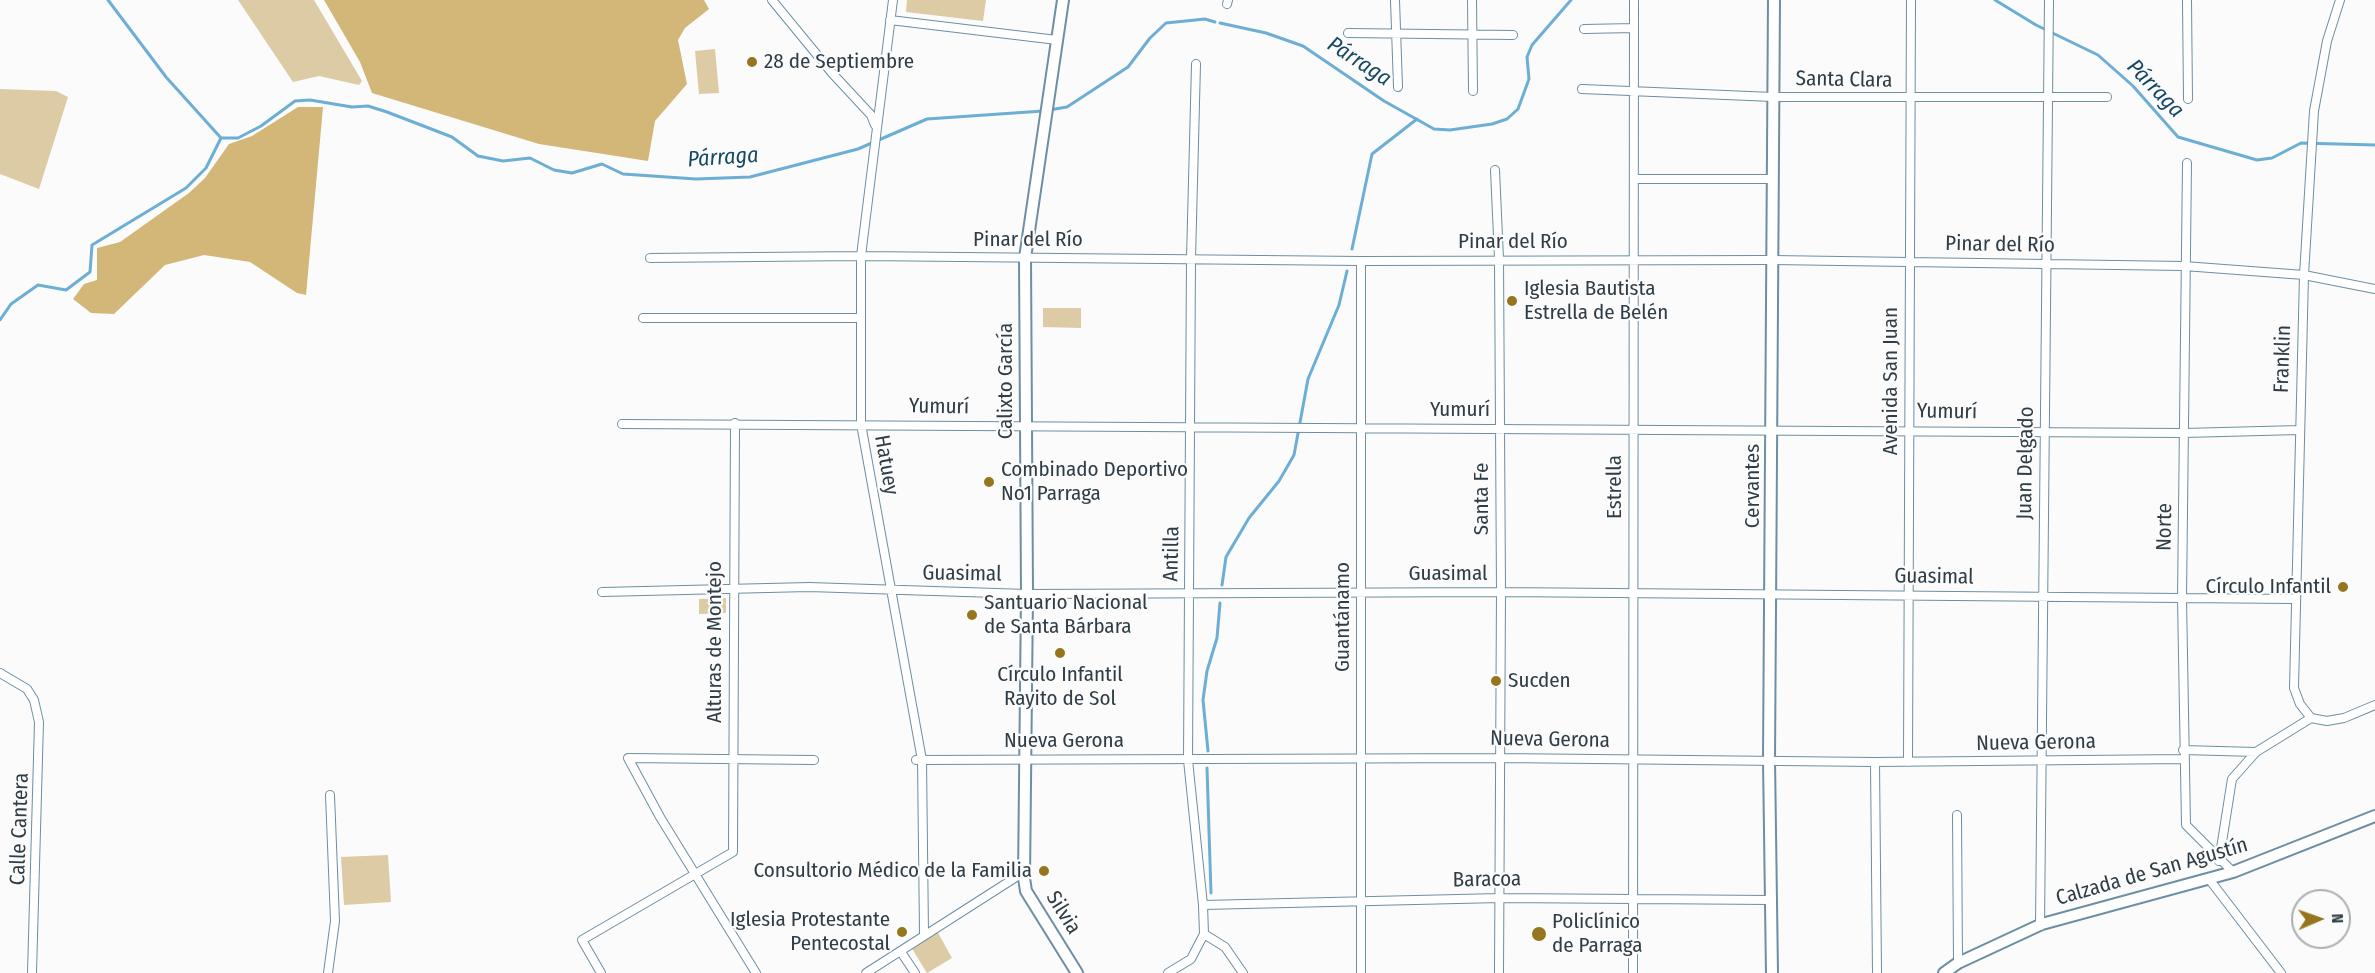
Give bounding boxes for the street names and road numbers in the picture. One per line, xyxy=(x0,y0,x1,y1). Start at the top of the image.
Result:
street label: Santa Clara xyxy=(1795,67,1893,93)
street label: Pinar del Río xyxy=(973,227,1083,253)
street label: Pinar del Río xyxy=(1458,229,1568,255)
street label: Pinar del Río xyxy=(1945,231,2055,259)
street label: Avenida San Juan xyxy=(1878,307,1904,455)
street label: Calixto García xyxy=(993,323,1019,439)
street label: Franklin xyxy=(2269,324,2297,394)
street label: Yumurí xyxy=(909,394,969,420)
street label: Yumurí xyxy=(1430,397,1490,423)
street label: Yumurí xyxy=(1917,399,1977,425)
street label: Juan Delgado xyxy=(2012,406,2040,520)
street label: Hatuey xyxy=(868,433,904,497)
street label: Cervantes xyxy=(1740,444,1766,528)
street label: Estrella xyxy=(1602,455,1628,519)
street label: Santa Fe xyxy=(1469,463,1495,535)
street label: Norte xyxy=(2152,503,2178,551)
street label: Antilla xyxy=(1159,526,1185,582)
street label: Alturas de Montejo xyxy=(702,561,728,723)
street label: Guasimal xyxy=(922,561,1002,587)
street label: Guasimal xyxy=(1408,561,1488,587)
street label: Guantánamo xyxy=(1330,562,1356,672)
street label: Guasimal xyxy=(1894,564,1974,590)
street label: Nueva Gerona xyxy=(1490,726,1610,754)
street label: Nueva Gerona xyxy=(1004,728,1124,754)
street label: Nueva Gerona xyxy=(1976,729,2096,757)
street label: Calle Cantera xyxy=(5,772,35,886)
street label: Calzada de San Agustín xyxy=(2053,833,2251,911)
street label: Baracoa xyxy=(1453,867,1521,893)
street label: Silvia xyxy=(1040,887,1086,939)

